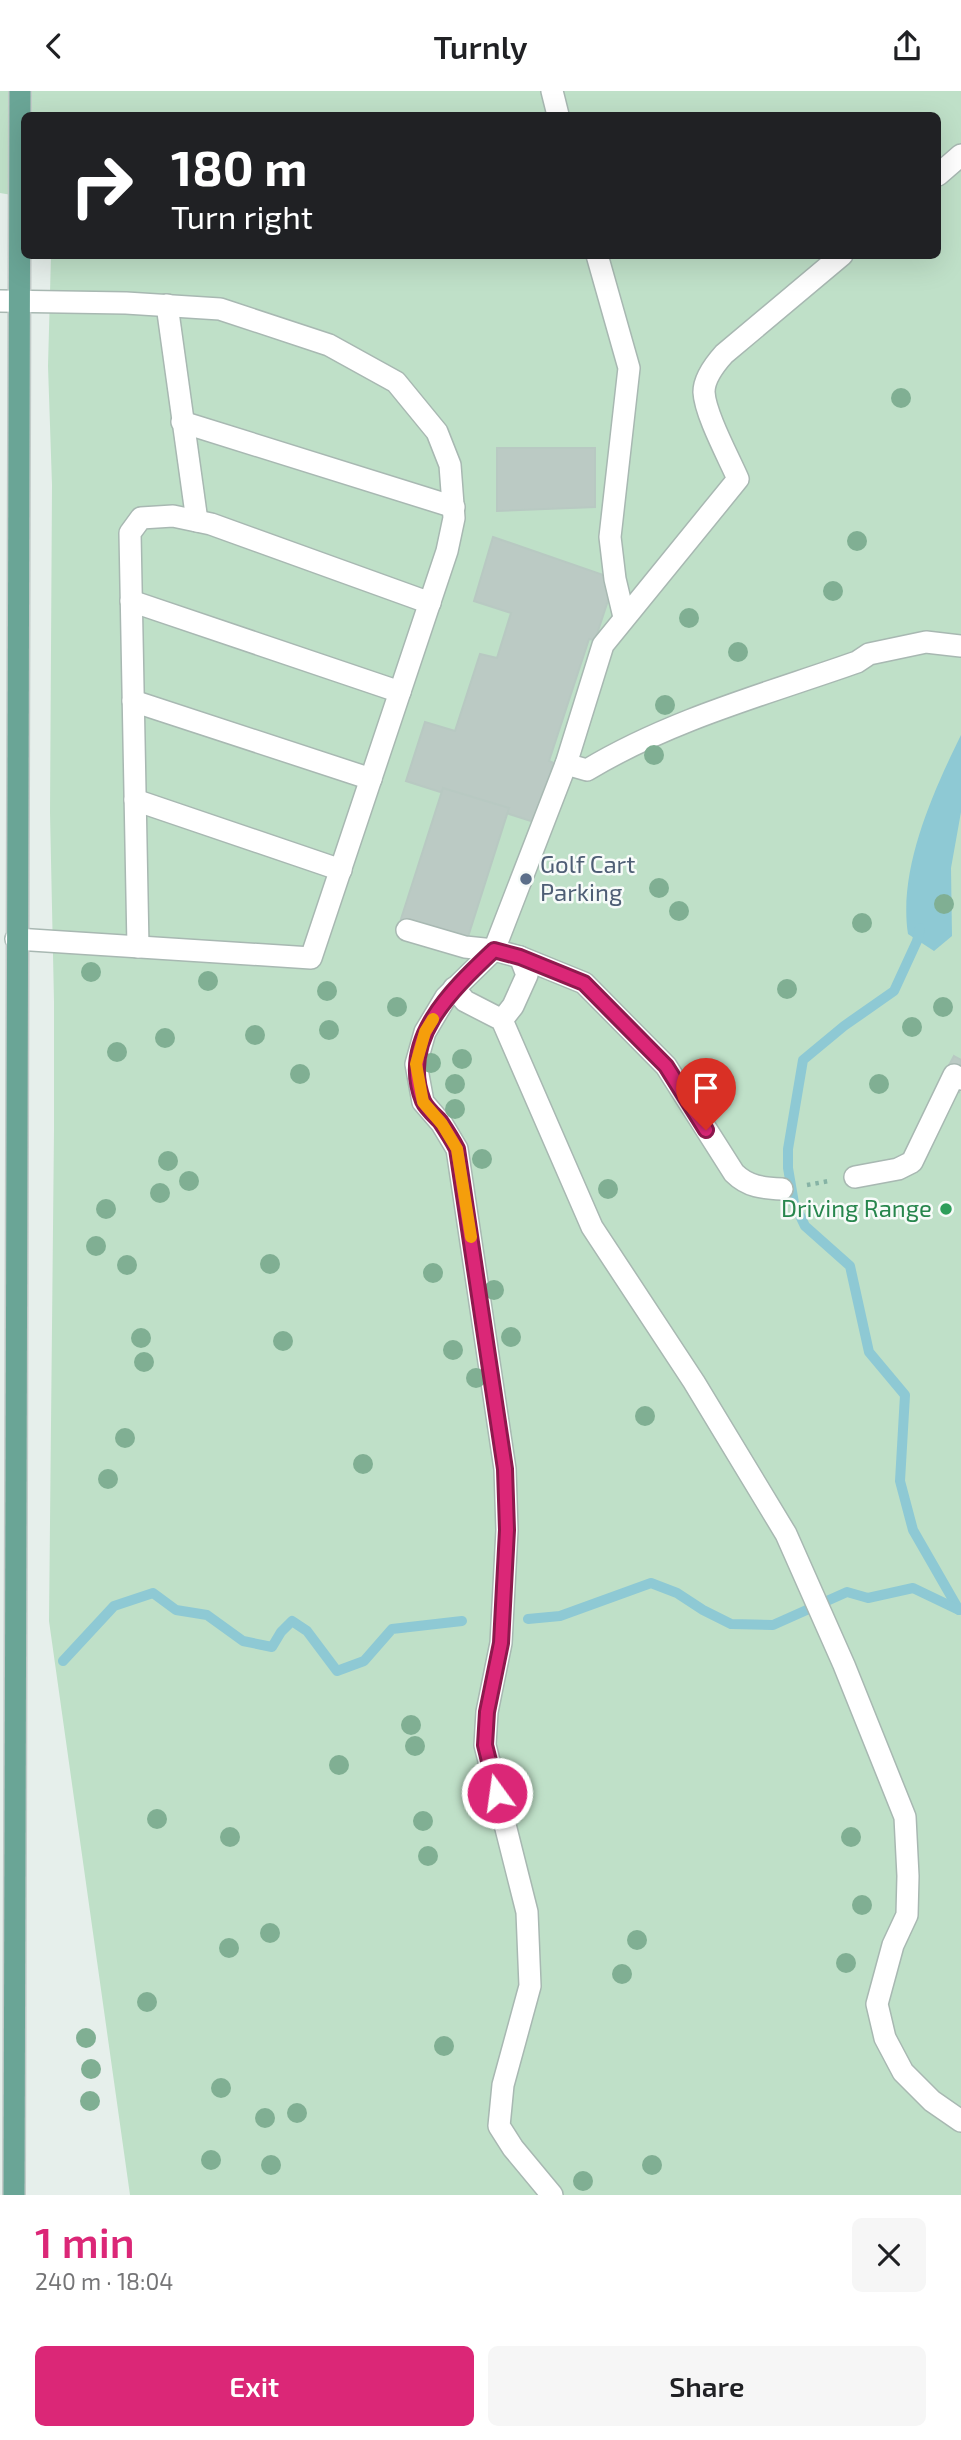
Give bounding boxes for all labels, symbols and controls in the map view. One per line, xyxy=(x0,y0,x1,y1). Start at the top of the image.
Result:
icon: back xyxy=(35,27,73,65)
text: Turnly xyxy=(433,27,528,65)
icon: share xyxy=(888,27,926,65)
text: 180 m xyxy=(171,137,307,196)
icon: right xyxy=(56,140,147,231)
text: Turn right xyxy=(171,197,313,235)
place label: Golf Cart Parking xyxy=(540,849,635,906)
marker: Golf Cart Parking xyxy=(518,871,534,887)
pin xyxy=(676,1058,736,1130)
icon: arrive xyxy=(687,1069,725,1107)
place label: Driving Range xyxy=(781,1193,932,1222)
marker: Driving Range xyxy=(938,1201,954,1217)
position arrow xyxy=(460,1756,534,1830)
text: 1 min xyxy=(35,2216,135,2266)
button: close xyxy=(852,2218,926,2292)
text: 240 m · 18:04 xyxy=(35,2267,173,2295)
button: Exit xyxy=(35,2346,474,2426)
button: Share xyxy=(488,2346,926,2426)

